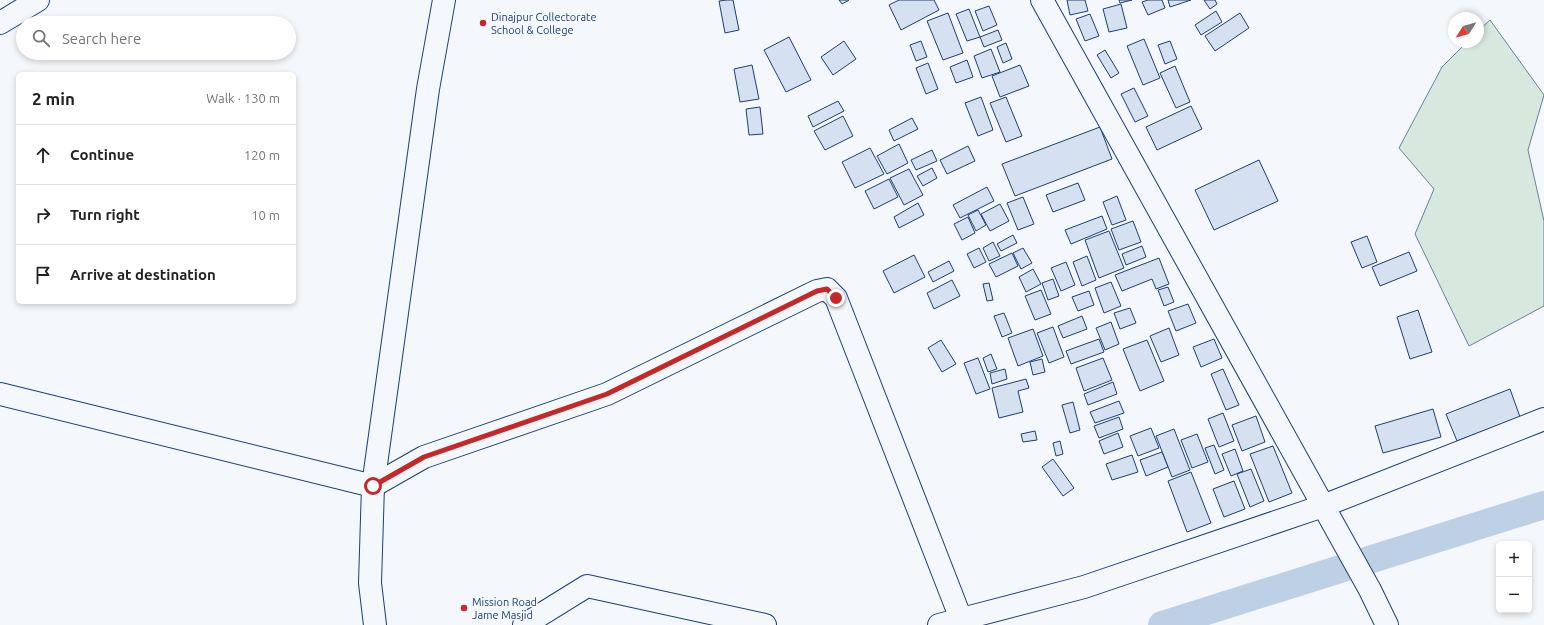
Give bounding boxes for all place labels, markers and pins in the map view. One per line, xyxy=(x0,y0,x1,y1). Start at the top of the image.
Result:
place label: Dinajpur Collectorate School & College xyxy=(491,11,597,36)
marker: Dinajpur Collectorate School & College xyxy=(478,18,488,28)
place label: Mission Road Jame Masjid xyxy=(472,596,537,621)
marker: Mission Road Jame Masjid xyxy=(459,603,469,613)

